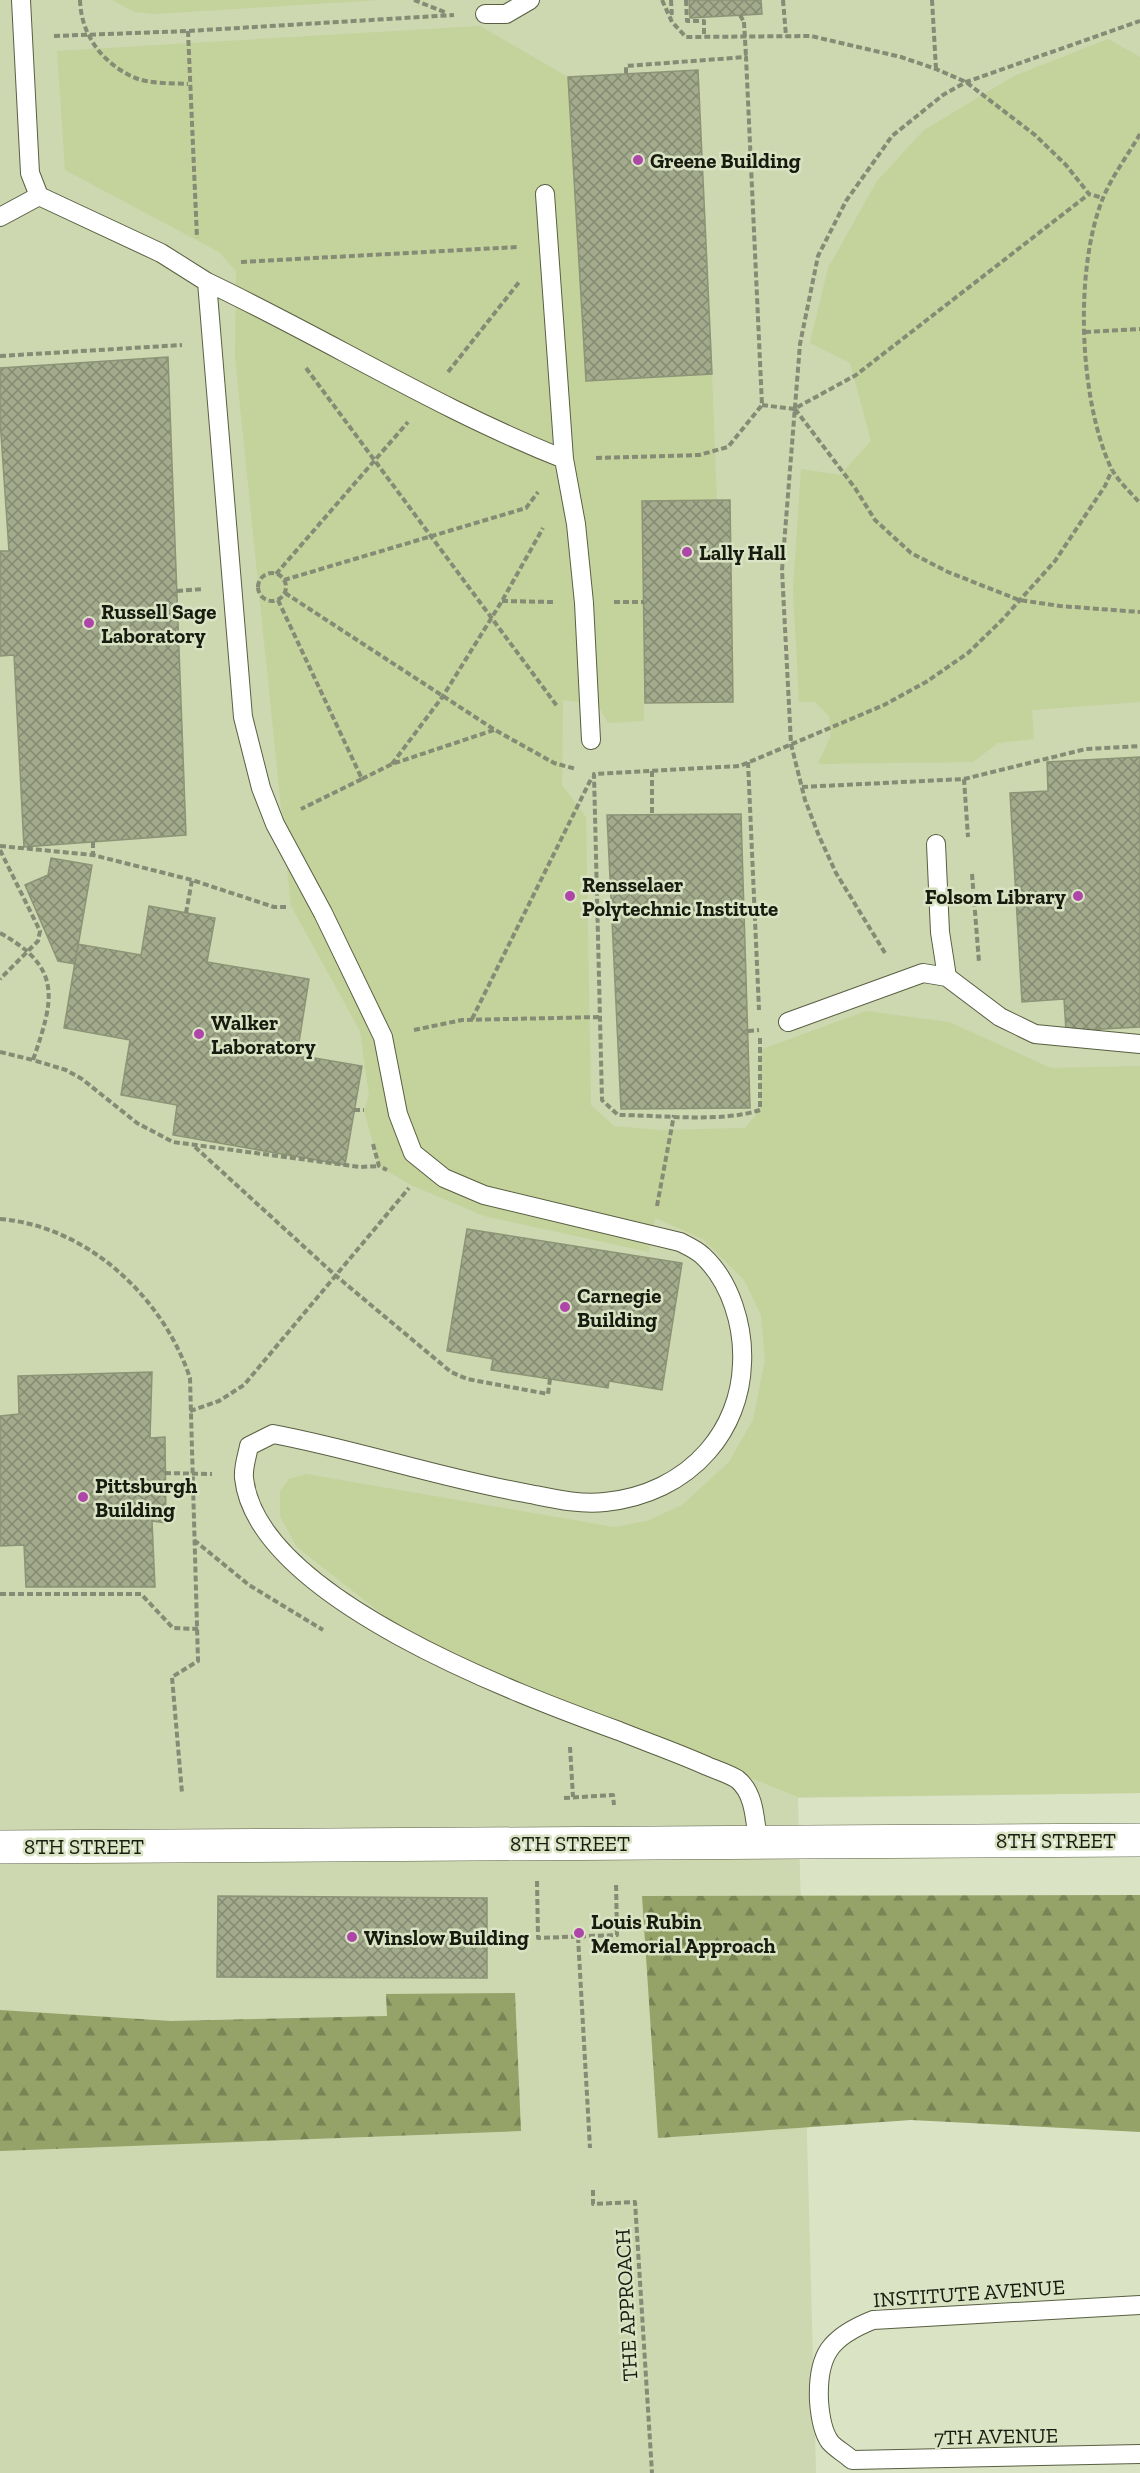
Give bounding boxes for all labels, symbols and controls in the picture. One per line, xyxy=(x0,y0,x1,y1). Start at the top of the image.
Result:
place label: Greene Building xyxy=(650,148,801,173)
marker: Greene Building xyxy=(631,153,645,167)
place label: Lally Hall xyxy=(699,540,786,565)
marker: Lally Hall xyxy=(680,545,694,559)
place label: Russell Sage Laboratory xyxy=(101,599,216,648)
marker: Russell Sage Laboratory xyxy=(82,616,96,630)
place label: Rensselaer Polytechnic Institute xyxy=(582,872,778,921)
place label: Folsom Library xyxy=(925,884,1066,909)
marker: Rensselaer Polytechnic Institute xyxy=(563,889,577,903)
marker: Folsom Library xyxy=(1071,889,1085,903)
place label: Walker Laboratory xyxy=(211,1010,316,1059)
marker: Walker Laboratory xyxy=(192,1027,206,1041)
place label: Carnegie Building xyxy=(577,1283,661,1332)
marker: Carnegie Building xyxy=(558,1300,572,1314)
place label: Pittsburgh Building xyxy=(95,1473,197,1522)
marker: Pittsburgh Building xyxy=(76,1490,90,1504)
street label: 8TH STREET xyxy=(996,1828,1116,1853)
street label: 8TH STREET xyxy=(510,1831,630,1856)
street label: 8TH STREET xyxy=(24,1834,144,1859)
place label: Louis Rubin Memorial Approach xyxy=(591,1909,776,1958)
place label: Winslow Building xyxy=(364,1925,529,1950)
marker: Louis Rubin Memorial Approach xyxy=(572,1926,586,1940)
marker: Winslow Building xyxy=(345,1930,359,1944)
street label: THE APPROACH xyxy=(610,2228,642,2382)
street label: INSTITUTE AVENUE xyxy=(872,2274,1066,2312)
street label: 7TH AVENUE xyxy=(934,2422,1058,2450)

